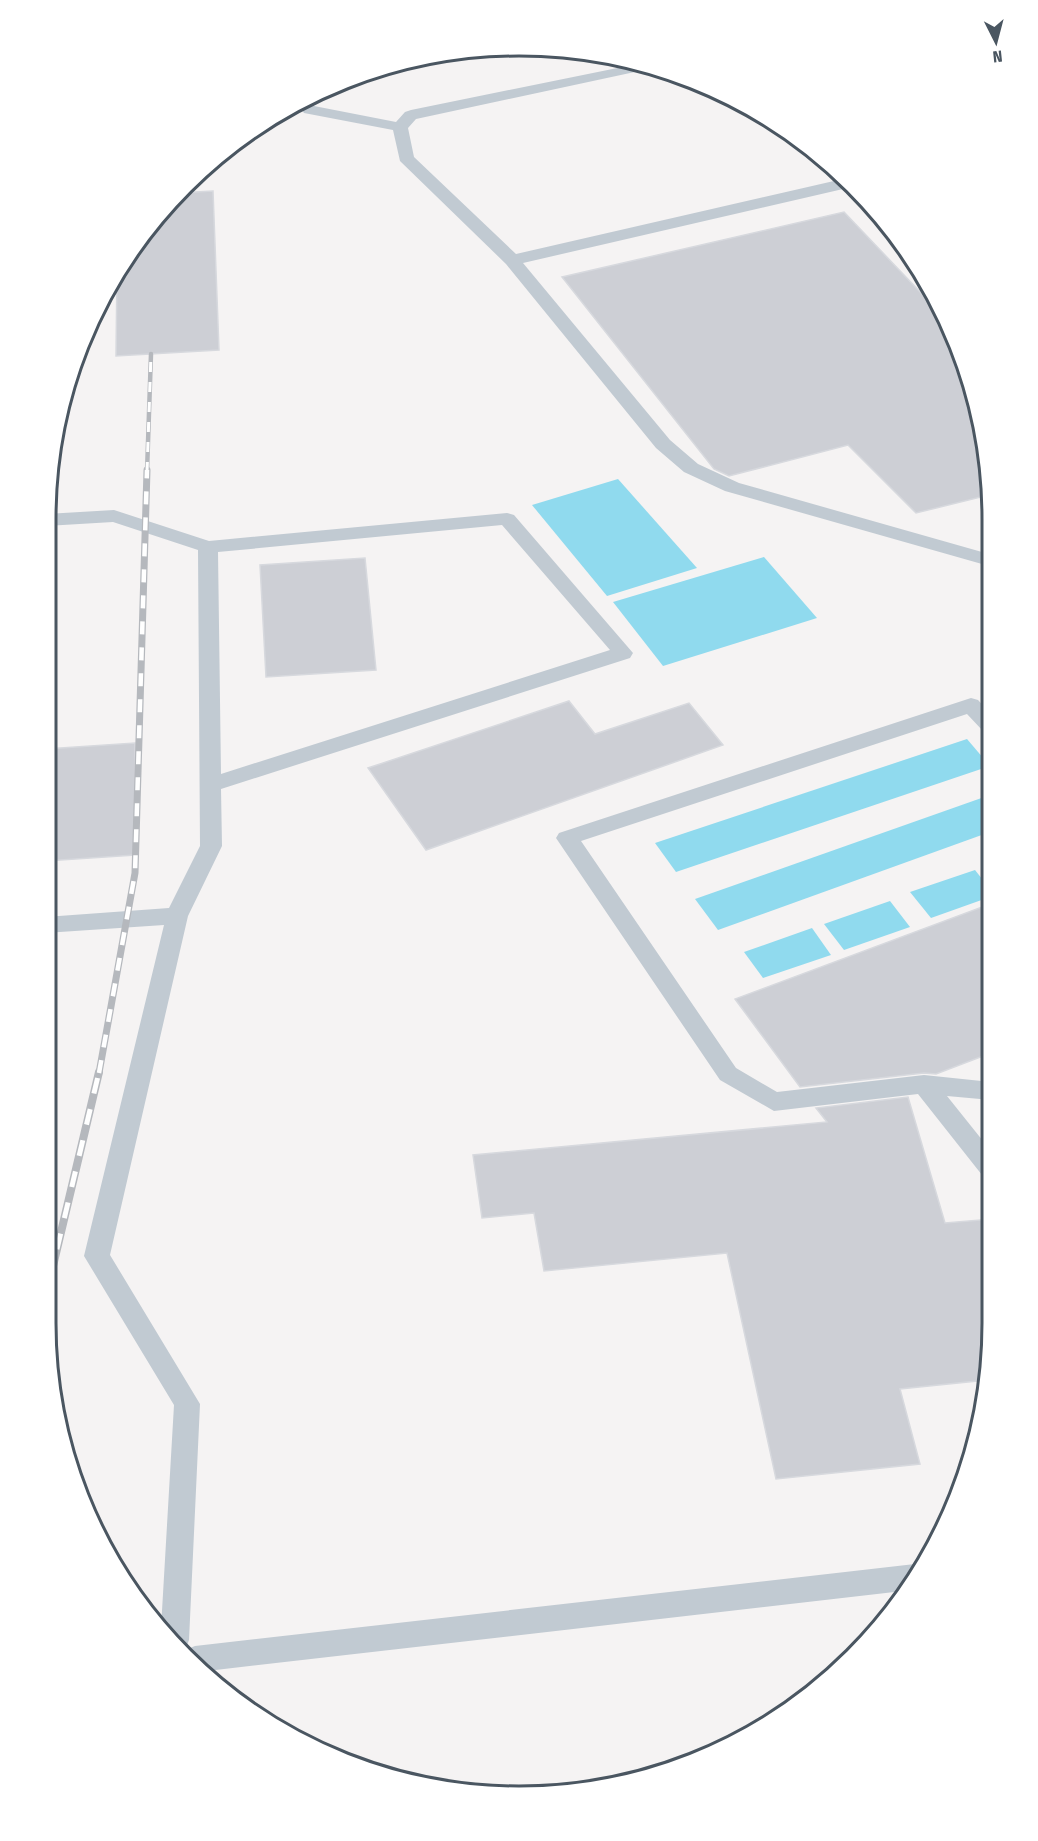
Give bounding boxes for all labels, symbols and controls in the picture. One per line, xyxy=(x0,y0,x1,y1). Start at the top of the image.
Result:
north arrow xyxy=(966,12,1026,72)
text: N xyxy=(992,46,1003,66)

